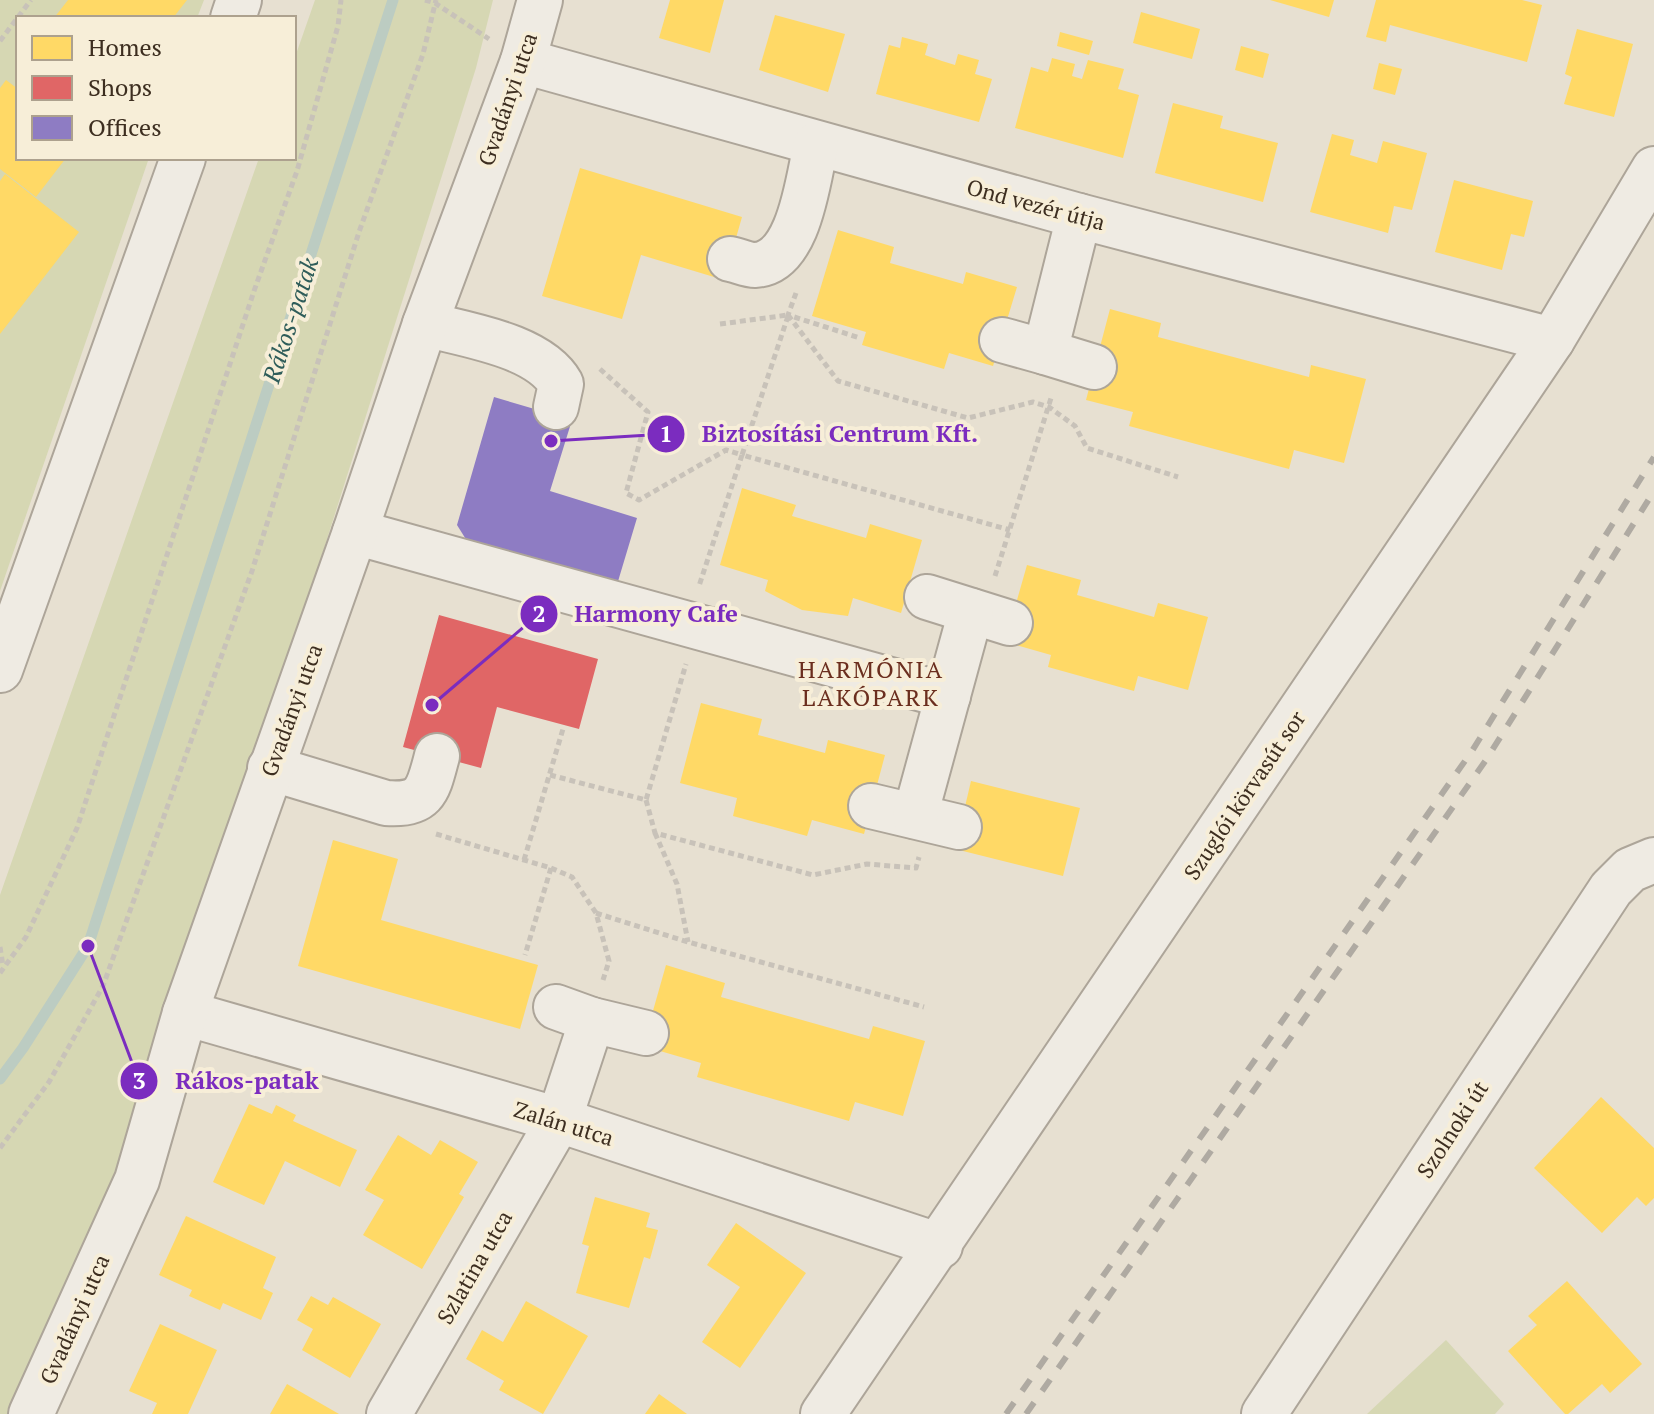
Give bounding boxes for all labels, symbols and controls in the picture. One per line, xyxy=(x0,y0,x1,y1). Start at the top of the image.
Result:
legend xyxy=(16,16,296,160)
street label: Gvadányi utca xyxy=(471,29,543,169)
text: Homes xyxy=(88,31,162,63)
text: Shops xyxy=(88,71,152,103)
text: Offices xyxy=(88,111,162,143)
street label: Ond vezér útja xyxy=(964,172,1108,236)
water label: Rákos-patak xyxy=(254,253,325,388)
callout: Biztosítási Centrum Kft. xyxy=(646,410,994,458)
text: 1 xyxy=(659,417,673,449)
text: Biztosítási Centrum Kft. xyxy=(702,417,978,449)
callout: Harmony Cafe xyxy=(519,590,754,638)
text: 2 xyxy=(532,597,546,629)
text: Harmony Cafe xyxy=(574,597,738,629)
street label: Gvadányi utca xyxy=(254,640,328,780)
district label: HARMÓNIA LAKÓPARK xyxy=(798,653,944,713)
street label: Szuglói körvasút sor xyxy=(1177,705,1312,885)
callout: Rákos-patak xyxy=(119,1057,334,1105)
text: 3 xyxy=(132,1064,146,1096)
text: Rákos-patak xyxy=(175,1064,319,1096)
street label: Szolnoki út xyxy=(1410,1075,1494,1183)
street label: Zalán utca xyxy=(511,1094,617,1152)
street label: Szlatina utca xyxy=(430,1205,518,1329)
street label: Gvadányi utca xyxy=(32,1250,116,1388)

